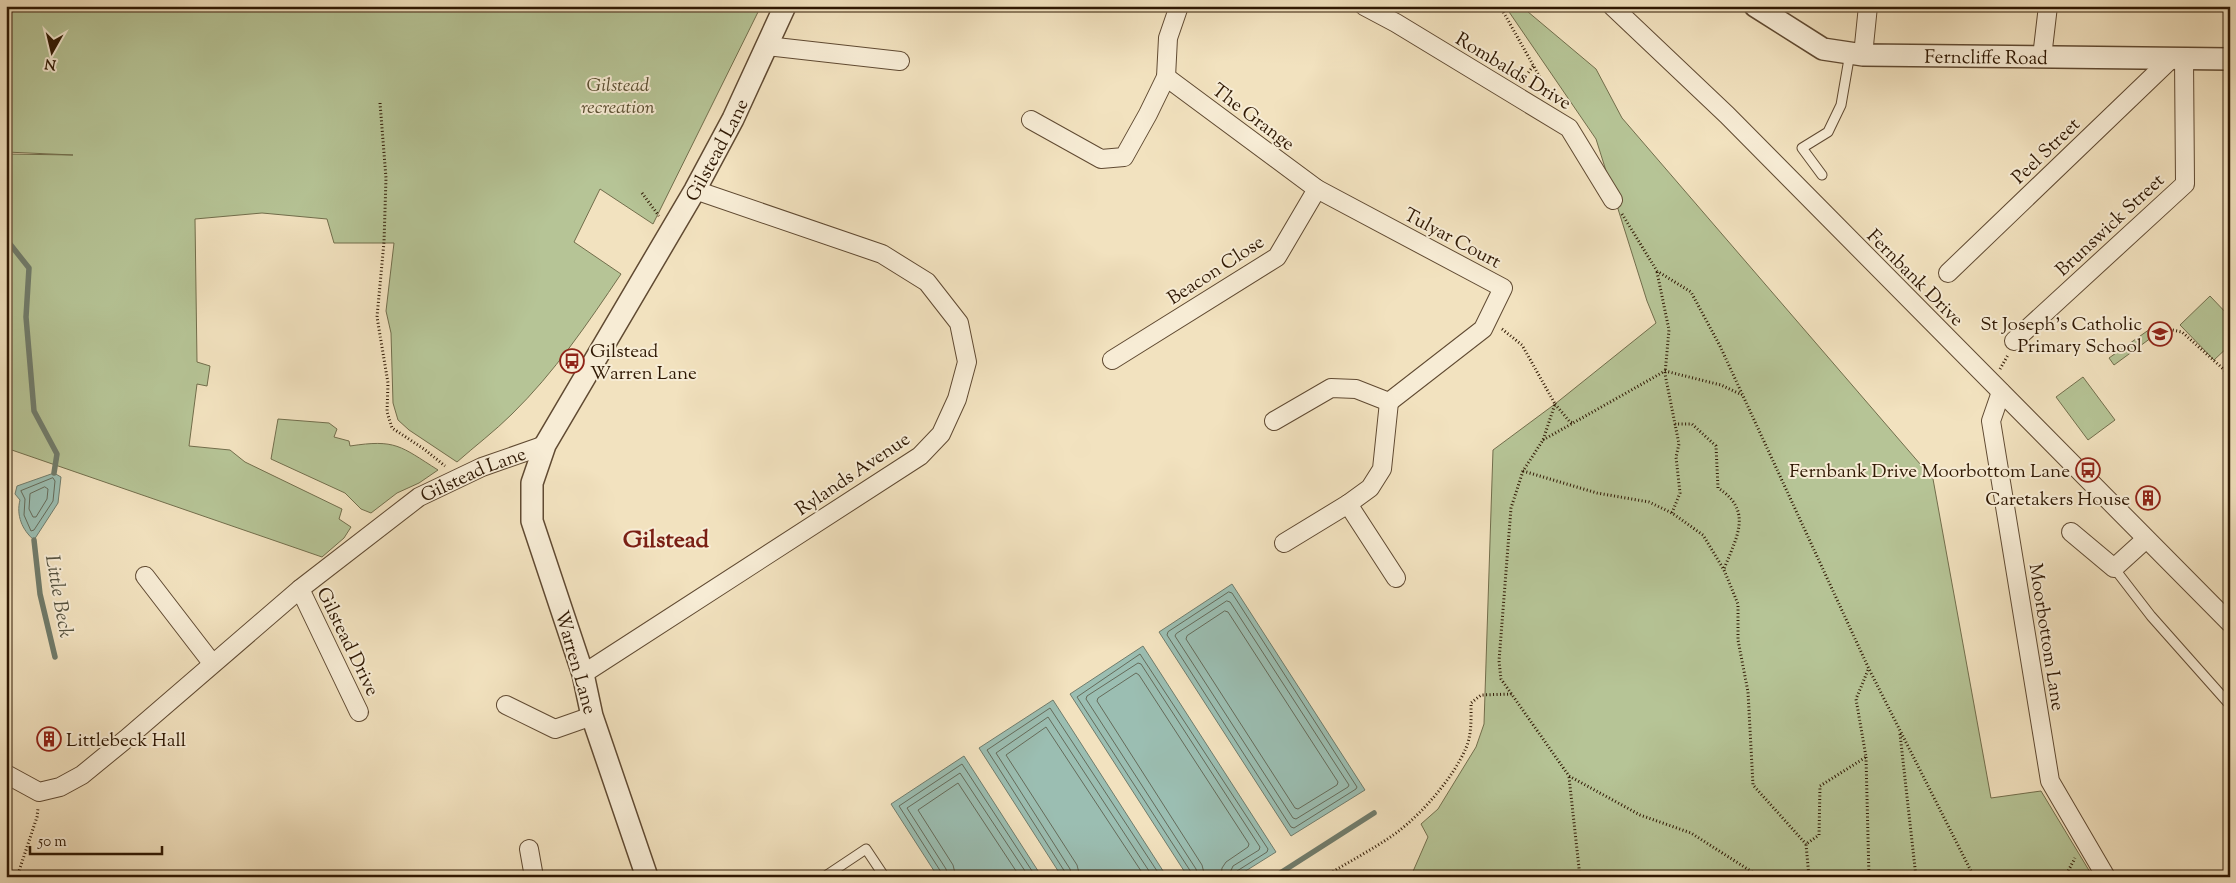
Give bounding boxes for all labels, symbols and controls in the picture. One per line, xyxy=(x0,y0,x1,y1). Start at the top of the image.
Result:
street label: Rombalds Drive xyxy=(1450,27,1576,118)
north arrow xyxy=(28,28,78,78)
street label: Ferncliffe Road xyxy=(1924,45,2048,73)
text: N xyxy=(44,52,57,74)
park label: Gilstead recreation xyxy=(581,73,655,122)
street label: The Grange xyxy=(1205,78,1300,158)
street label: Gilstead Lane xyxy=(680,95,757,207)
street label: Peel Street xyxy=(2006,112,2087,191)
street label: Brunswick Street xyxy=(2050,168,2172,284)
street label: Tulyar Court xyxy=(1398,202,1506,276)
street label: Fernbank Drive xyxy=(1860,224,1969,334)
street label: Beacon Close xyxy=(1163,230,1270,313)
place label: St Joseph's Catholic Primary School xyxy=(1980,312,2142,361)
school or university icon: St Joseph's Catholic Primary School xyxy=(2147,321,2173,347)
place label: Gilstead Warren Lane xyxy=(590,339,697,388)
bus stop icon: Gilstead Warren Lane xyxy=(559,348,585,374)
street label: Rylands Avenue xyxy=(791,427,916,523)
street label: Gilstead Lane xyxy=(417,442,530,510)
bus stop icon: Fernbank Drive Moorbottom Lane xyxy=(2075,457,2101,483)
place label: Fernbank Drive Moorbottom Lane xyxy=(1789,459,2070,486)
building icon: Caretakers House xyxy=(2135,485,2161,511)
place label: Caretakers House xyxy=(1985,487,2130,514)
district label: Gilstead xyxy=(623,524,710,558)
water label: Little Beck xyxy=(36,553,79,640)
street label: Moorbottom Lane xyxy=(2021,562,2071,713)
street label: Gilstead Drive xyxy=(309,583,385,701)
street label: Warren Lane xyxy=(547,608,602,718)
building icon: Littlebeck Hall xyxy=(36,726,62,752)
place label: Littlebeck Hall xyxy=(66,728,186,755)
scale bar xyxy=(30,823,162,855)
text: 50 m xyxy=(37,832,67,853)

